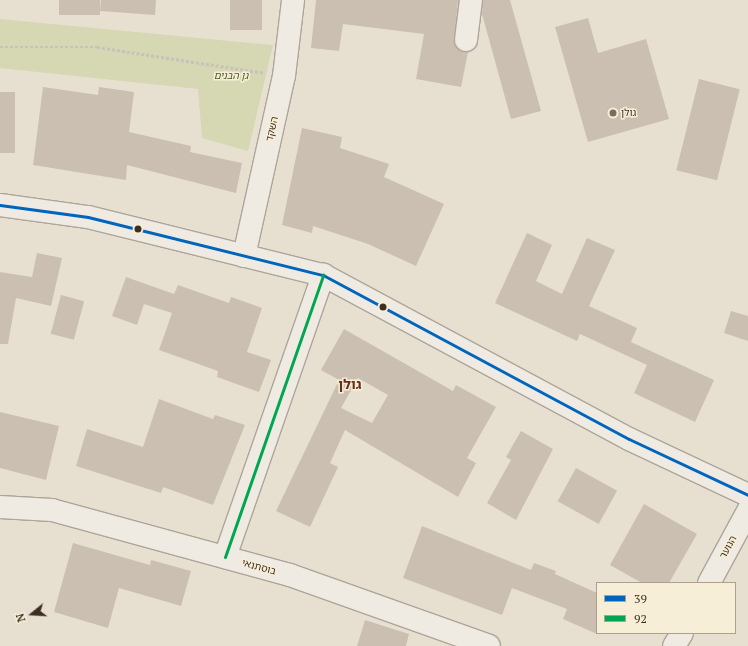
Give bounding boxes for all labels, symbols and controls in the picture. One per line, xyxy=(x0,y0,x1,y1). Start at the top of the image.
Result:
park label: גן הבנים xyxy=(214,70,248,82)
place label: גולן xyxy=(621,107,636,119)
marker: גולן xyxy=(608,108,618,118)
street label: השקד xyxy=(263,115,281,143)
unlabelled marker xyxy=(133,224,143,234)
unlabelled marker xyxy=(378,302,388,312)
district label: גולן xyxy=(338,376,362,392)
street label: הנוער xyxy=(717,533,739,561)
street label: בוסתנאי xyxy=(241,557,277,577)
legend xyxy=(596,582,736,634)
text: 39 xyxy=(634,591,647,606)
north arrow xyxy=(12,594,52,634)
text: 92 xyxy=(634,611,647,626)
text: N xyxy=(13,612,29,624)

